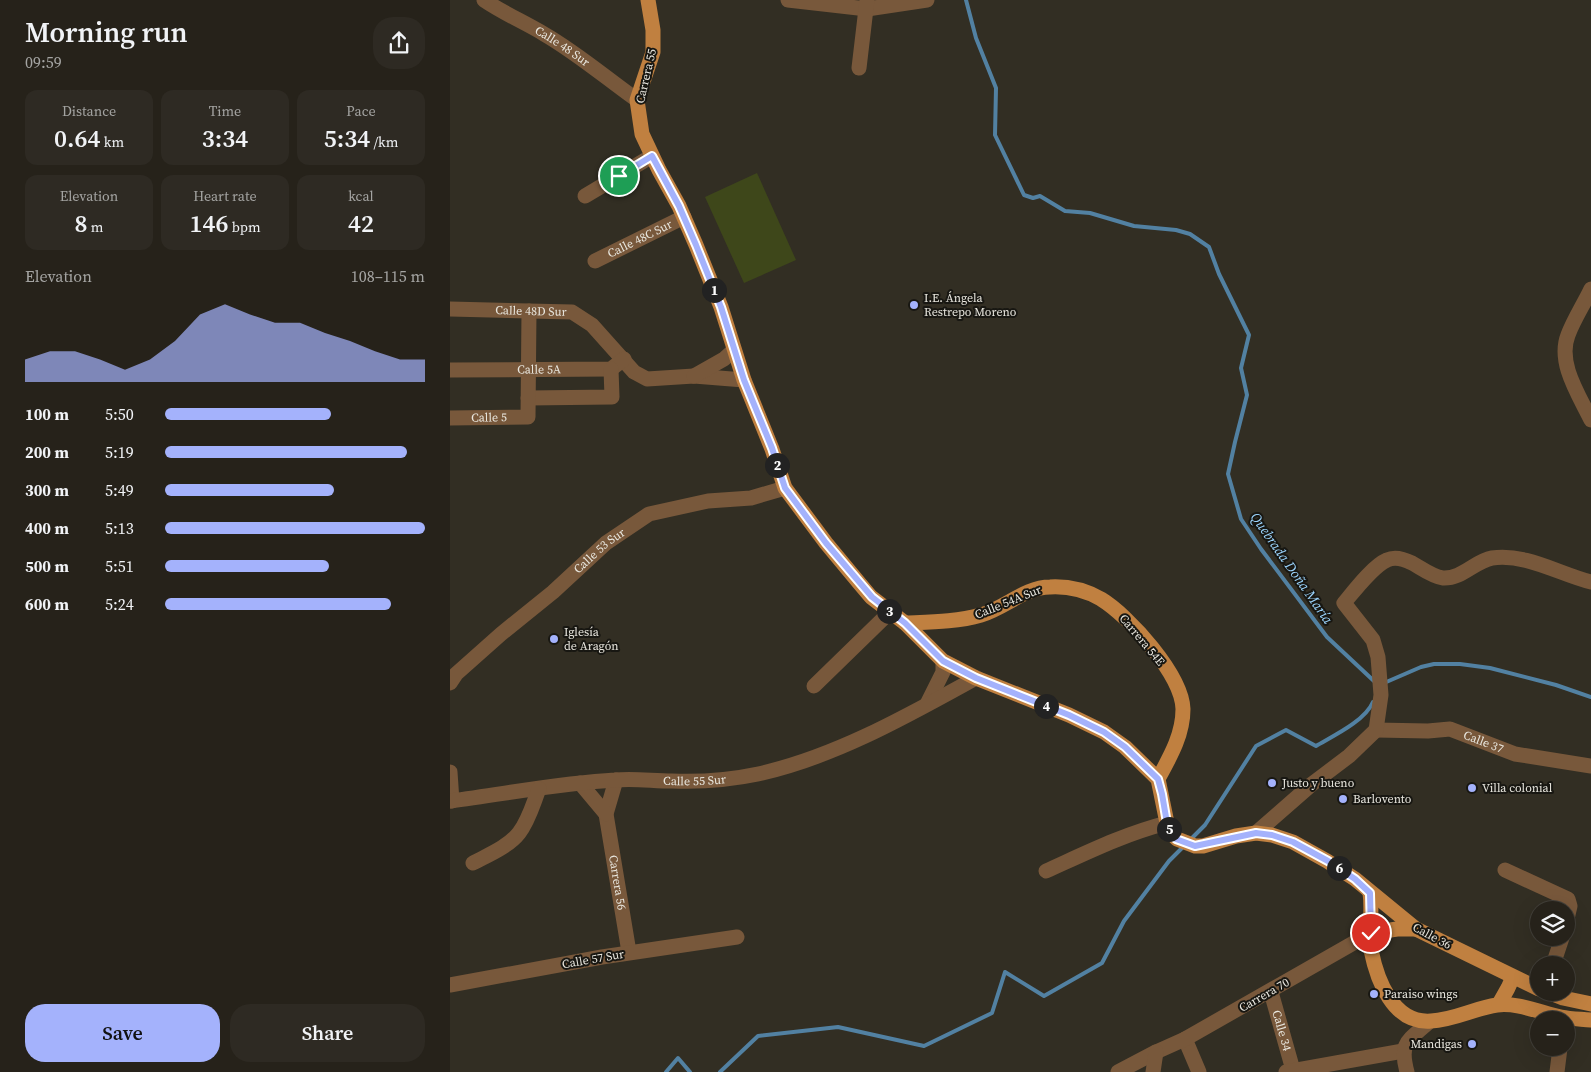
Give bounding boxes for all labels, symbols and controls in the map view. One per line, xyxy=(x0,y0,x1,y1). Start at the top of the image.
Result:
text: Morning run xyxy=(25,13,188,51)
button: share xyxy=(373,17,425,69)
street label: Calle 48 Sur xyxy=(532,22,593,70)
street label: Carrera 55 xyxy=(632,47,660,105)
text: 09:59 xyxy=(25,51,62,73)
text: Distance xyxy=(62,101,116,121)
text: Time xyxy=(209,101,241,121)
text: Pace xyxy=(346,101,376,121)
text: 0.64 xyxy=(54,121,100,155)
text: 3:34 xyxy=(202,121,248,155)
text: 5:34 xyxy=(324,121,370,155)
text: km xyxy=(100,132,124,152)
text: /km xyxy=(370,132,398,152)
pin xyxy=(598,155,640,197)
icon: arrive xyxy=(605,162,633,190)
text: Elevation xyxy=(60,186,118,206)
text: Heart rate xyxy=(193,186,257,206)
text: kcal xyxy=(348,186,374,206)
text: 8 xyxy=(75,206,88,240)
text: 146 xyxy=(190,206,229,240)
text: 42 xyxy=(348,206,374,240)
street label: Calle 48C Sur xyxy=(605,216,675,262)
text: m xyxy=(88,217,103,237)
text: bpm xyxy=(229,217,261,237)
text: Elevation xyxy=(25,265,92,287)
text: 108–115 m xyxy=(351,265,425,287)
pin: 1 xyxy=(702,278,726,302)
text: 1 xyxy=(711,280,718,300)
place label: I.E. Ángela Restrepo Moreno xyxy=(924,290,1017,320)
marker: I.E. Ángela Restrepo Moreno xyxy=(908,299,920,311)
street label: Calle 48D Sur xyxy=(495,302,567,320)
street label: Calle 5A xyxy=(517,361,561,378)
text: 100 m xyxy=(25,403,69,425)
text: 5:50 xyxy=(105,403,134,425)
street label: Calle 5 xyxy=(471,409,507,426)
text: 200 m xyxy=(25,441,69,463)
text: 5:19 xyxy=(105,441,134,463)
pin: 2 xyxy=(764,452,790,478)
text: 2 xyxy=(774,455,781,475)
text: 300 m xyxy=(25,479,69,501)
text: 5:49 xyxy=(105,479,134,501)
water label: Quebrada Doña María xyxy=(1246,508,1338,628)
text: 400 m xyxy=(25,517,69,539)
text: 5:13 xyxy=(105,517,134,539)
street label: Calle 53 Sur xyxy=(570,524,628,577)
text: 500 m xyxy=(25,555,69,577)
text: 5:51 xyxy=(105,555,134,577)
street label: Calle 54A Sur xyxy=(972,581,1044,623)
text: 600 m xyxy=(25,593,69,615)
text: 5:24 xyxy=(105,593,134,615)
pin: 3 xyxy=(876,598,902,624)
text: 3 xyxy=(886,601,893,621)
street label: Carrera 54E xyxy=(1116,611,1168,669)
place label: Iglesía de Aragón xyxy=(564,624,619,654)
marker: Iglesía de Aragón xyxy=(548,633,560,645)
pin: 4 xyxy=(1034,694,1058,718)
text: 4 xyxy=(1043,696,1050,716)
street label: Calle 37 xyxy=(1461,727,1506,757)
street label: Calle 55 Sur xyxy=(663,771,727,789)
place label: Justo y bueno xyxy=(1281,775,1355,791)
marker: Justo y bueno xyxy=(1266,777,1278,789)
place label: Villa colonial xyxy=(1482,780,1553,796)
marker: Villa colonial xyxy=(1466,782,1478,794)
place label: Barlovento xyxy=(1353,791,1412,807)
marker: Barlovento xyxy=(1337,793,1349,805)
pin: 5 xyxy=(1156,816,1182,842)
text: 5 xyxy=(1166,819,1173,839)
street label: Carrera 56 xyxy=(605,854,630,911)
pin: 6 xyxy=(1326,856,1352,880)
text: 6 xyxy=(1336,858,1343,878)
map controls xyxy=(1530,901,1575,1056)
button: layers xyxy=(1530,901,1575,946)
pin xyxy=(1350,912,1392,954)
icon: check xyxy=(1357,919,1385,947)
street label: Calle 36 xyxy=(1410,919,1454,953)
street label: Calle 57 Sur xyxy=(561,946,625,972)
button: + xyxy=(1530,956,1575,1001)
street label: Carrera 70 xyxy=(1236,974,1292,1016)
place label: Paraiso wings xyxy=(1384,986,1458,1002)
marker: Paraiso wings xyxy=(1368,988,1380,1000)
button: Save xyxy=(25,1004,220,1062)
button: Share xyxy=(230,1004,425,1062)
street label: Calle 34 xyxy=(1268,1008,1295,1053)
button: − xyxy=(1530,1011,1575,1056)
place label: Mandigas xyxy=(1410,1036,1462,1052)
marker: Mandigas xyxy=(1466,1038,1478,1050)

